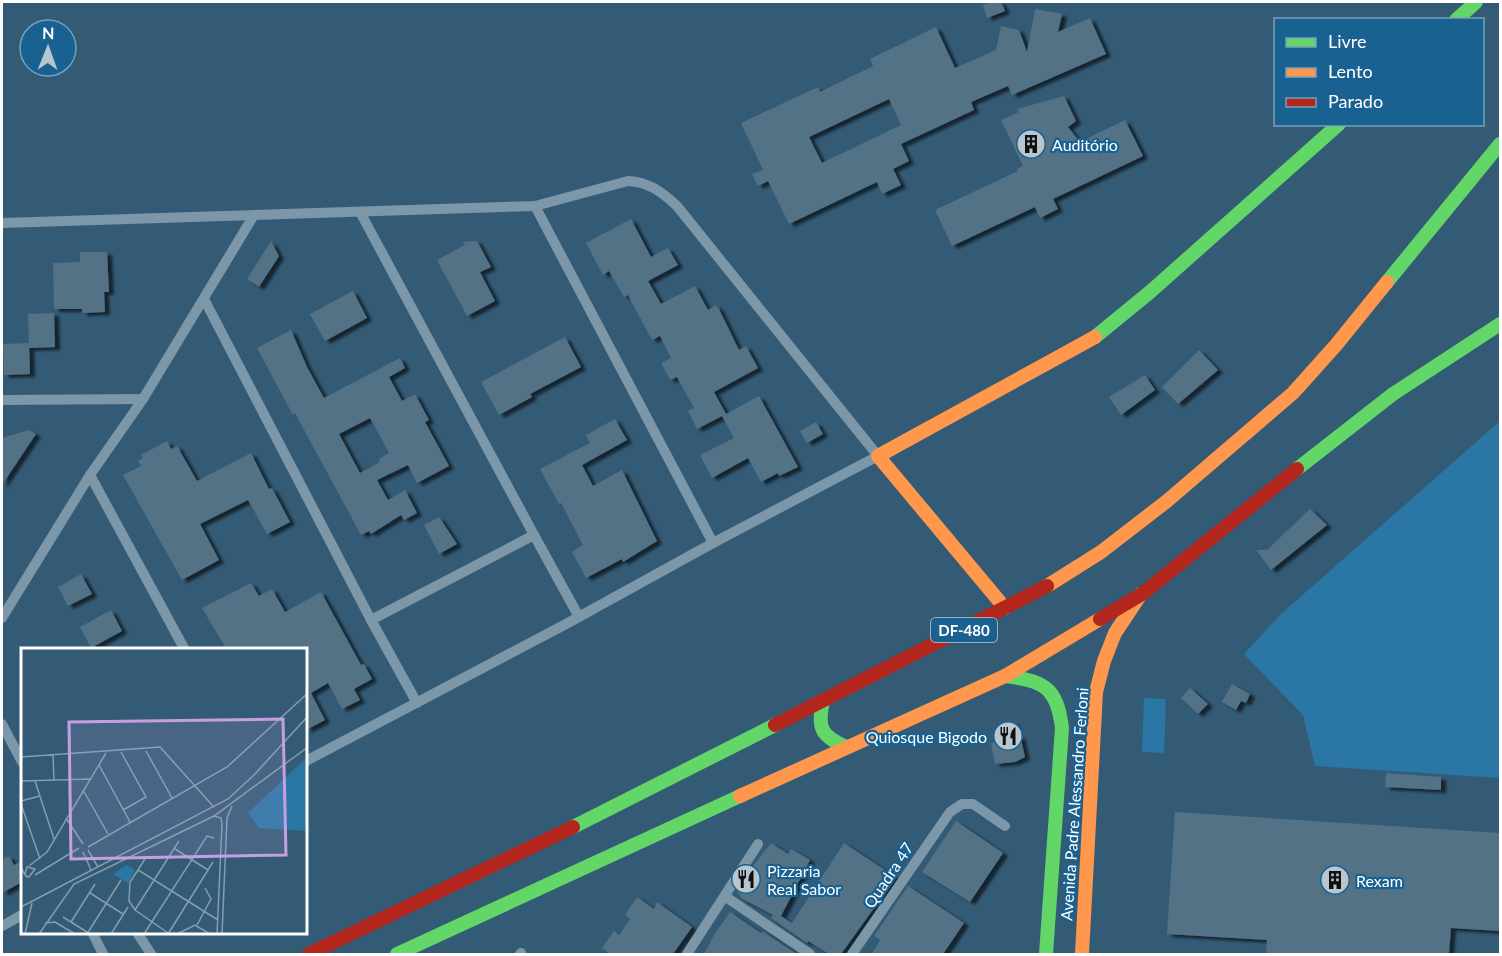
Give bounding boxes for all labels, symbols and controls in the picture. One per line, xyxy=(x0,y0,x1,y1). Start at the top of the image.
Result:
north arrow xyxy=(18,18,78,78)
legend xyxy=(1274,18,1484,126)
text: N xyxy=(42,23,55,42)
text: Livre xyxy=(1328,30,1367,52)
text: Lento xyxy=(1328,60,1373,82)
text: Parado xyxy=(1328,90,1383,112)
building icon: Auditório xyxy=(1015,128,1047,160)
place label: Auditório xyxy=(1052,135,1118,154)
road number: DF-480 xyxy=(931,618,997,642)
inset map xyxy=(21,648,308,935)
street label: Avenida Padre Alessandro Ferloni xyxy=(1056,687,1092,921)
restaurant icon: Quiosque Bigodo xyxy=(992,720,1024,752)
place label: Quiosque Bigodo xyxy=(866,727,987,746)
street label: Quadra 47 xyxy=(859,839,917,911)
place label: Pizzaria Real Sabor xyxy=(767,861,841,898)
restaurant icon: Pizzaria Real Sabor xyxy=(730,863,762,895)
building icon: Rexam xyxy=(1319,864,1351,896)
place label: Rexam xyxy=(1356,871,1403,890)

